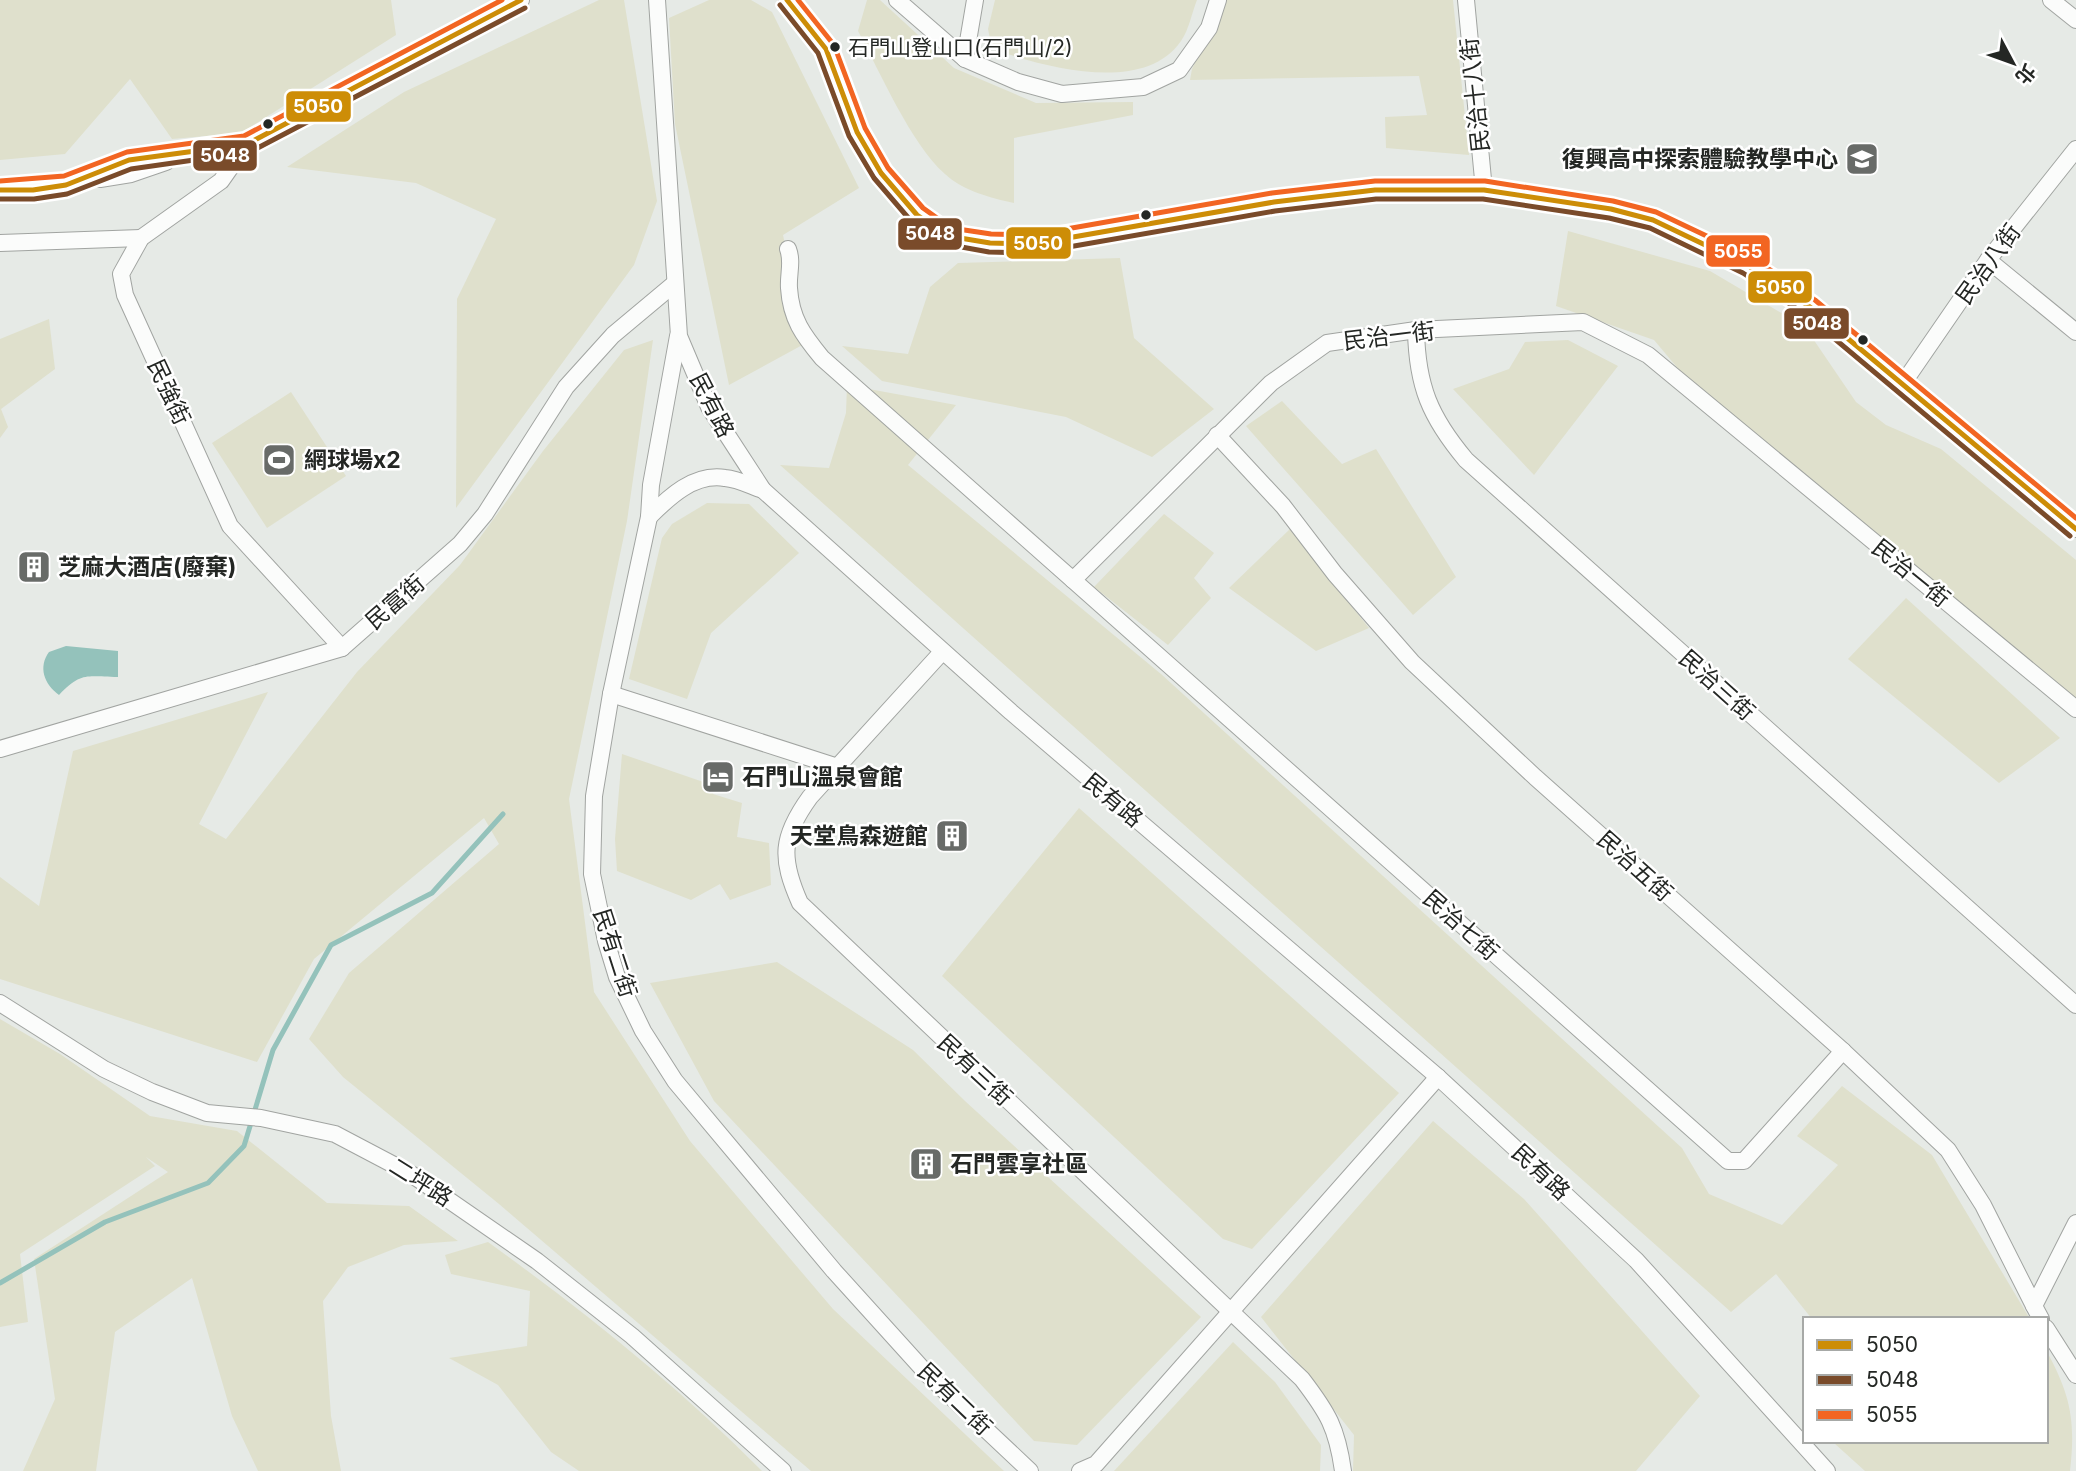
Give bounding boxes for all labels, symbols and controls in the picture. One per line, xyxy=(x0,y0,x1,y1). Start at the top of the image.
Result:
north arrow xyxy=(1978,28,2048,98)
place label: 石門山登山口(石門山/2) xyxy=(848,35,1073,60)
street label: 民治十八街 xyxy=(1455,36,1495,154)
marker: 石門山登山口(石門山/2) xyxy=(828,40,842,54)
text: 北 xyxy=(2011,59,2040,89)
line badge: 5050 xyxy=(285,90,352,123)
text: 5050 xyxy=(293,95,343,118)
unlabelled marker xyxy=(261,117,275,131)
line badge: 5048 xyxy=(192,139,258,172)
school or university icon: 復興高中探索體驗教學中心 xyxy=(1843,140,1881,178)
text: 5048 xyxy=(200,144,250,167)
place label: 復興高中探索體驗教學中心 xyxy=(1562,145,1838,173)
unlabelled marker xyxy=(1139,208,1153,222)
line badge: 5048 xyxy=(897,217,963,251)
street label: 民治八街 xyxy=(1950,219,2026,309)
text: 5048 xyxy=(905,222,955,245)
line badge: 5050 xyxy=(1005,226,1072,260)
text: 5050 xyxy=(1013,232,1063,255)
line badge: 5055 xyxy=(1705,234,1771,268)
text: 5055 xyxy=(1713,240,1763,263)
line badge: 5050 xyxy=(1747,270,1813,304)
text: 5050 xyxy=(1755,276,1805,299)
line badge: 5048 xyxy=(1783,307,1850,340)
text: 5048 xyxy=(1792,312,1842,335)
street label: 民治一街 xyxy=(1342,316,1436,356)
unlabelled marker xyxy=(1856,333,1870,347)
street label: 民強街 xyxy=(142,355,196,429)
street label: 民有路 xyxy=(684,368,740,442)
sports icon: 網球場x2 xyxy=(260,441,298,479)
place label: 網球場x2 xyxy=(304,446,401,474)
street label: 民治一街 xyxy=(1866,533,1956,613)
building icon: 芝麻大酒店(廢棄) xyxy=(15,548,53,586)
place label: 芝麻大酒店(廢棄) xyxy=(58,553,236,581)
street label: 民富街 xyxy=(360,569,430,635)
street label: 民治三街 xyxy=(1673,644,1761,726)
hotel icon: 石門山溫泉會館 xyxy=(699,758,737,796)
place label: 石門山溫泉會館 xyxy=(742,763,903,791)
street label: 民有路 xyxy=(1078,767,1148,833)
building icon: 天堂鳥森遊館 xyxy=(933,817,971,855)
place label: 天堂鳥森遊館 xyxy=(790,822,928,850)
street label: 民治五街 xyxy=(1591,825,1679,907)
street label: 民治七街 xyxy=(1417,884,1505,966)
street label: 民有二街 xyxy=(587,905,643,1001)
street label: 民有三街 xyxy=(932,1028,1018,1112)
street label: 民有路 xyxy=(1506,1138,1576,1206)
building icon: 石門雲享社區 xyxy=(907,1145,945,1183)
place label: 石門雲享社區 xyxy=(950,1150,1088,1178)
street label: 二坪路 xyxy=(384,1152,458,1212)
legend xyxy=(1803,1317,2048,1443)
text: 5050 xyxy=(1866,1332,1918,1357)
street label: 民有二街 xyxy=(912,1357,998,1441)
text: 5048 xyxy=(1866,1367,1919,1392)
text: 5055 xyxy=(1866,1402,1918,1427)

